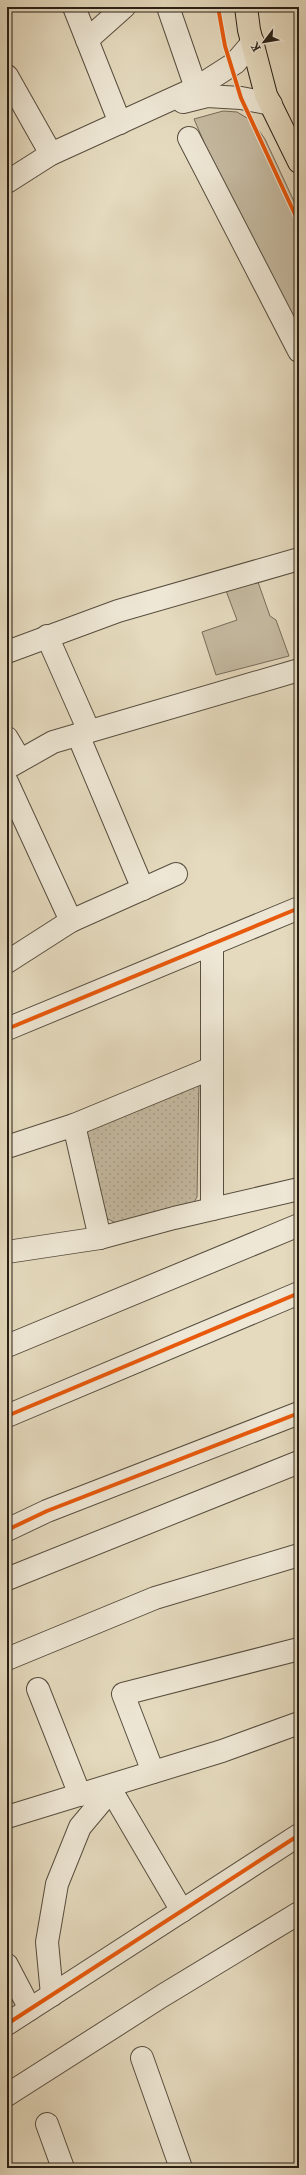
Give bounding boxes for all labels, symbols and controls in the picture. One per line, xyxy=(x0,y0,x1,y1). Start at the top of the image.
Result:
north arrow xyxy=(244,22,284,62)
text: K xyxy=(248,39,263,54)

